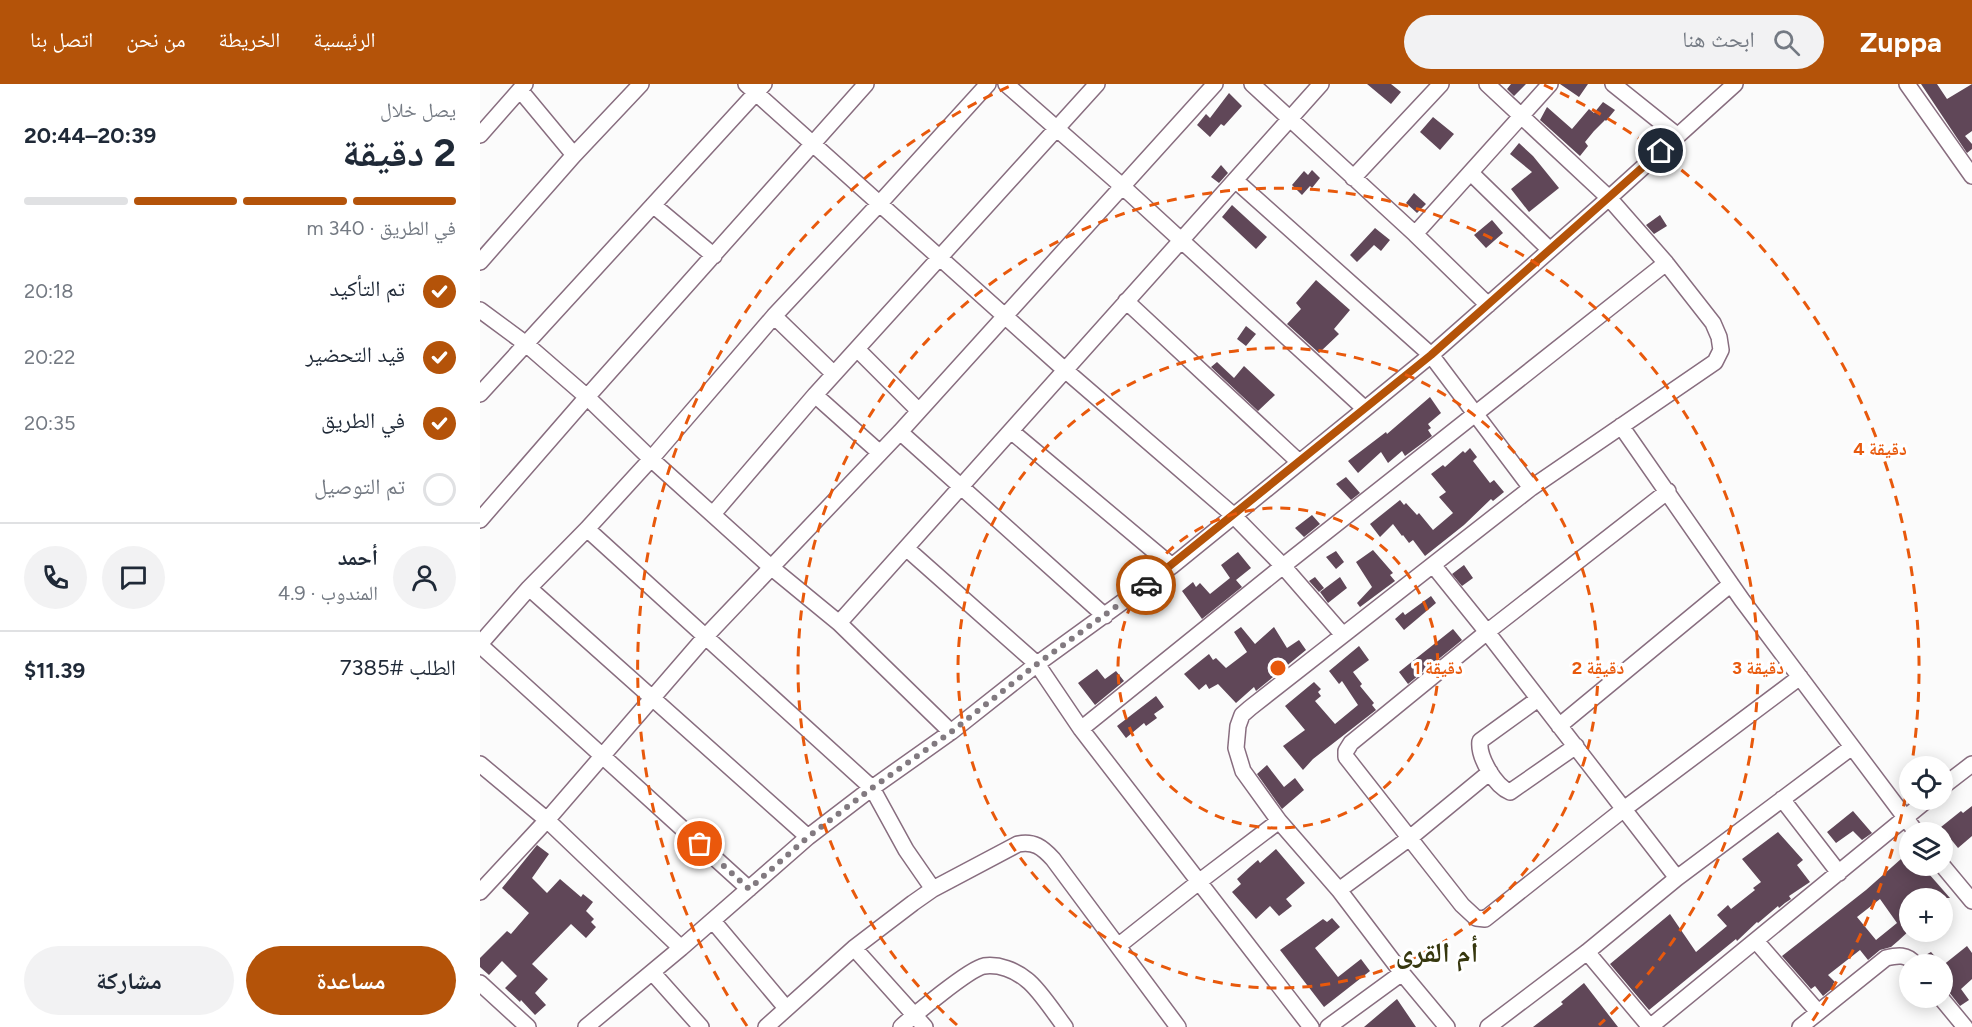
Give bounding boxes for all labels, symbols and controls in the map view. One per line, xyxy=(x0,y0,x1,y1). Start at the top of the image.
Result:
search box xyxy=(1404,15,1824,69)
text: Zuppa xyxy=(1860,25,1942,59)
text: ابحث هنا xyxy=(1682,26,1755,53)
icon: search xyxy=(1770,26,1803,59)
text: اتصل بنا xyxy=(30,27,93,52)
text: من نحن xyxy=(126,27,185,52)
text: الخريطة xyxy=(218,27,280,52)
text: الرئيسية xyxy=(313,27,376,52)
text: يصل خلال xyxy=(380,98,456,122)
text: 20:39–20:44 xyxy=(24,122,156,149)
pin xyxy=(1635,125,1686,176)
text: 2 دقيقة xyxy=(342,129,456,176)
icon: home xyxy=(1644,134,1677,167)
text: في الطريق · 340 m xyxy=(306,216,456,240)
text: تم التأكيد xyxy=(330,275,405,302)
icon: check xyxy=(423,275,456,308)
text: 20:18 xyxy=(24,279,74,303)
text: قيد التحضير xyxy=(306,341,405,368)
icon: check xyxy=(423,341,456,374)
text: 20:22 xyxy=(24,345,75,369)
text: في الطريق xyxy=(321,407,405,434)
icon: check xyxy=(423,407,456,440)
text: 20:35 xyxy=(24,411,75,435)
text: 4 دقيقة xyxy=(1853,438,1907,460)
text: تم التوصيل xyxy=(314,473,405,500)
text: أحمد xyxy=(338,544,378,571)
button: phone xyxy=(24,546,87,609)
button: chat xyxy=(102,546,165,609)
button: person xyxy=(393,546,456,609)
courier xyxy=(1116,555,1176,615)
icon: car xyxy=(1130,569,1163,602)
text: المندوب · 4.9 xyxy=(278,581,378,605)
text: الطلب #7385 xyxy=(340,654,456,681)
text: $11.39 xyxy=(24,657,85,684)
text: 1 دقيقة xyxy=(1413,657,1463,679)
text: 2 دقيقة xyxy=(1572,657,1624,679)
text: 3 دقيقة xyxy=(1732,657,1784,679)
centre of rings xyxy=(1268,658,1288,678)
map controls xyxy=(1899,756,1953,1008)
button: locate xyxy=(1899,756,1953,810)
pin xyxy=(674,818,725,869)
button: layers xyxy=(1899,822,1953,876)
icon: bag xyxy=(683,827,716,860)
button: + xyxy=(1899,888,1953,942)
district label: أم القرى xyxy=(1395,935,1479,972)
button: مشاركة xyxy=(24,946,234,1015)
button: مساعدة xyxy=(246,946,456,1015)
button: − xyxy=(1899,954,1953,1008)

